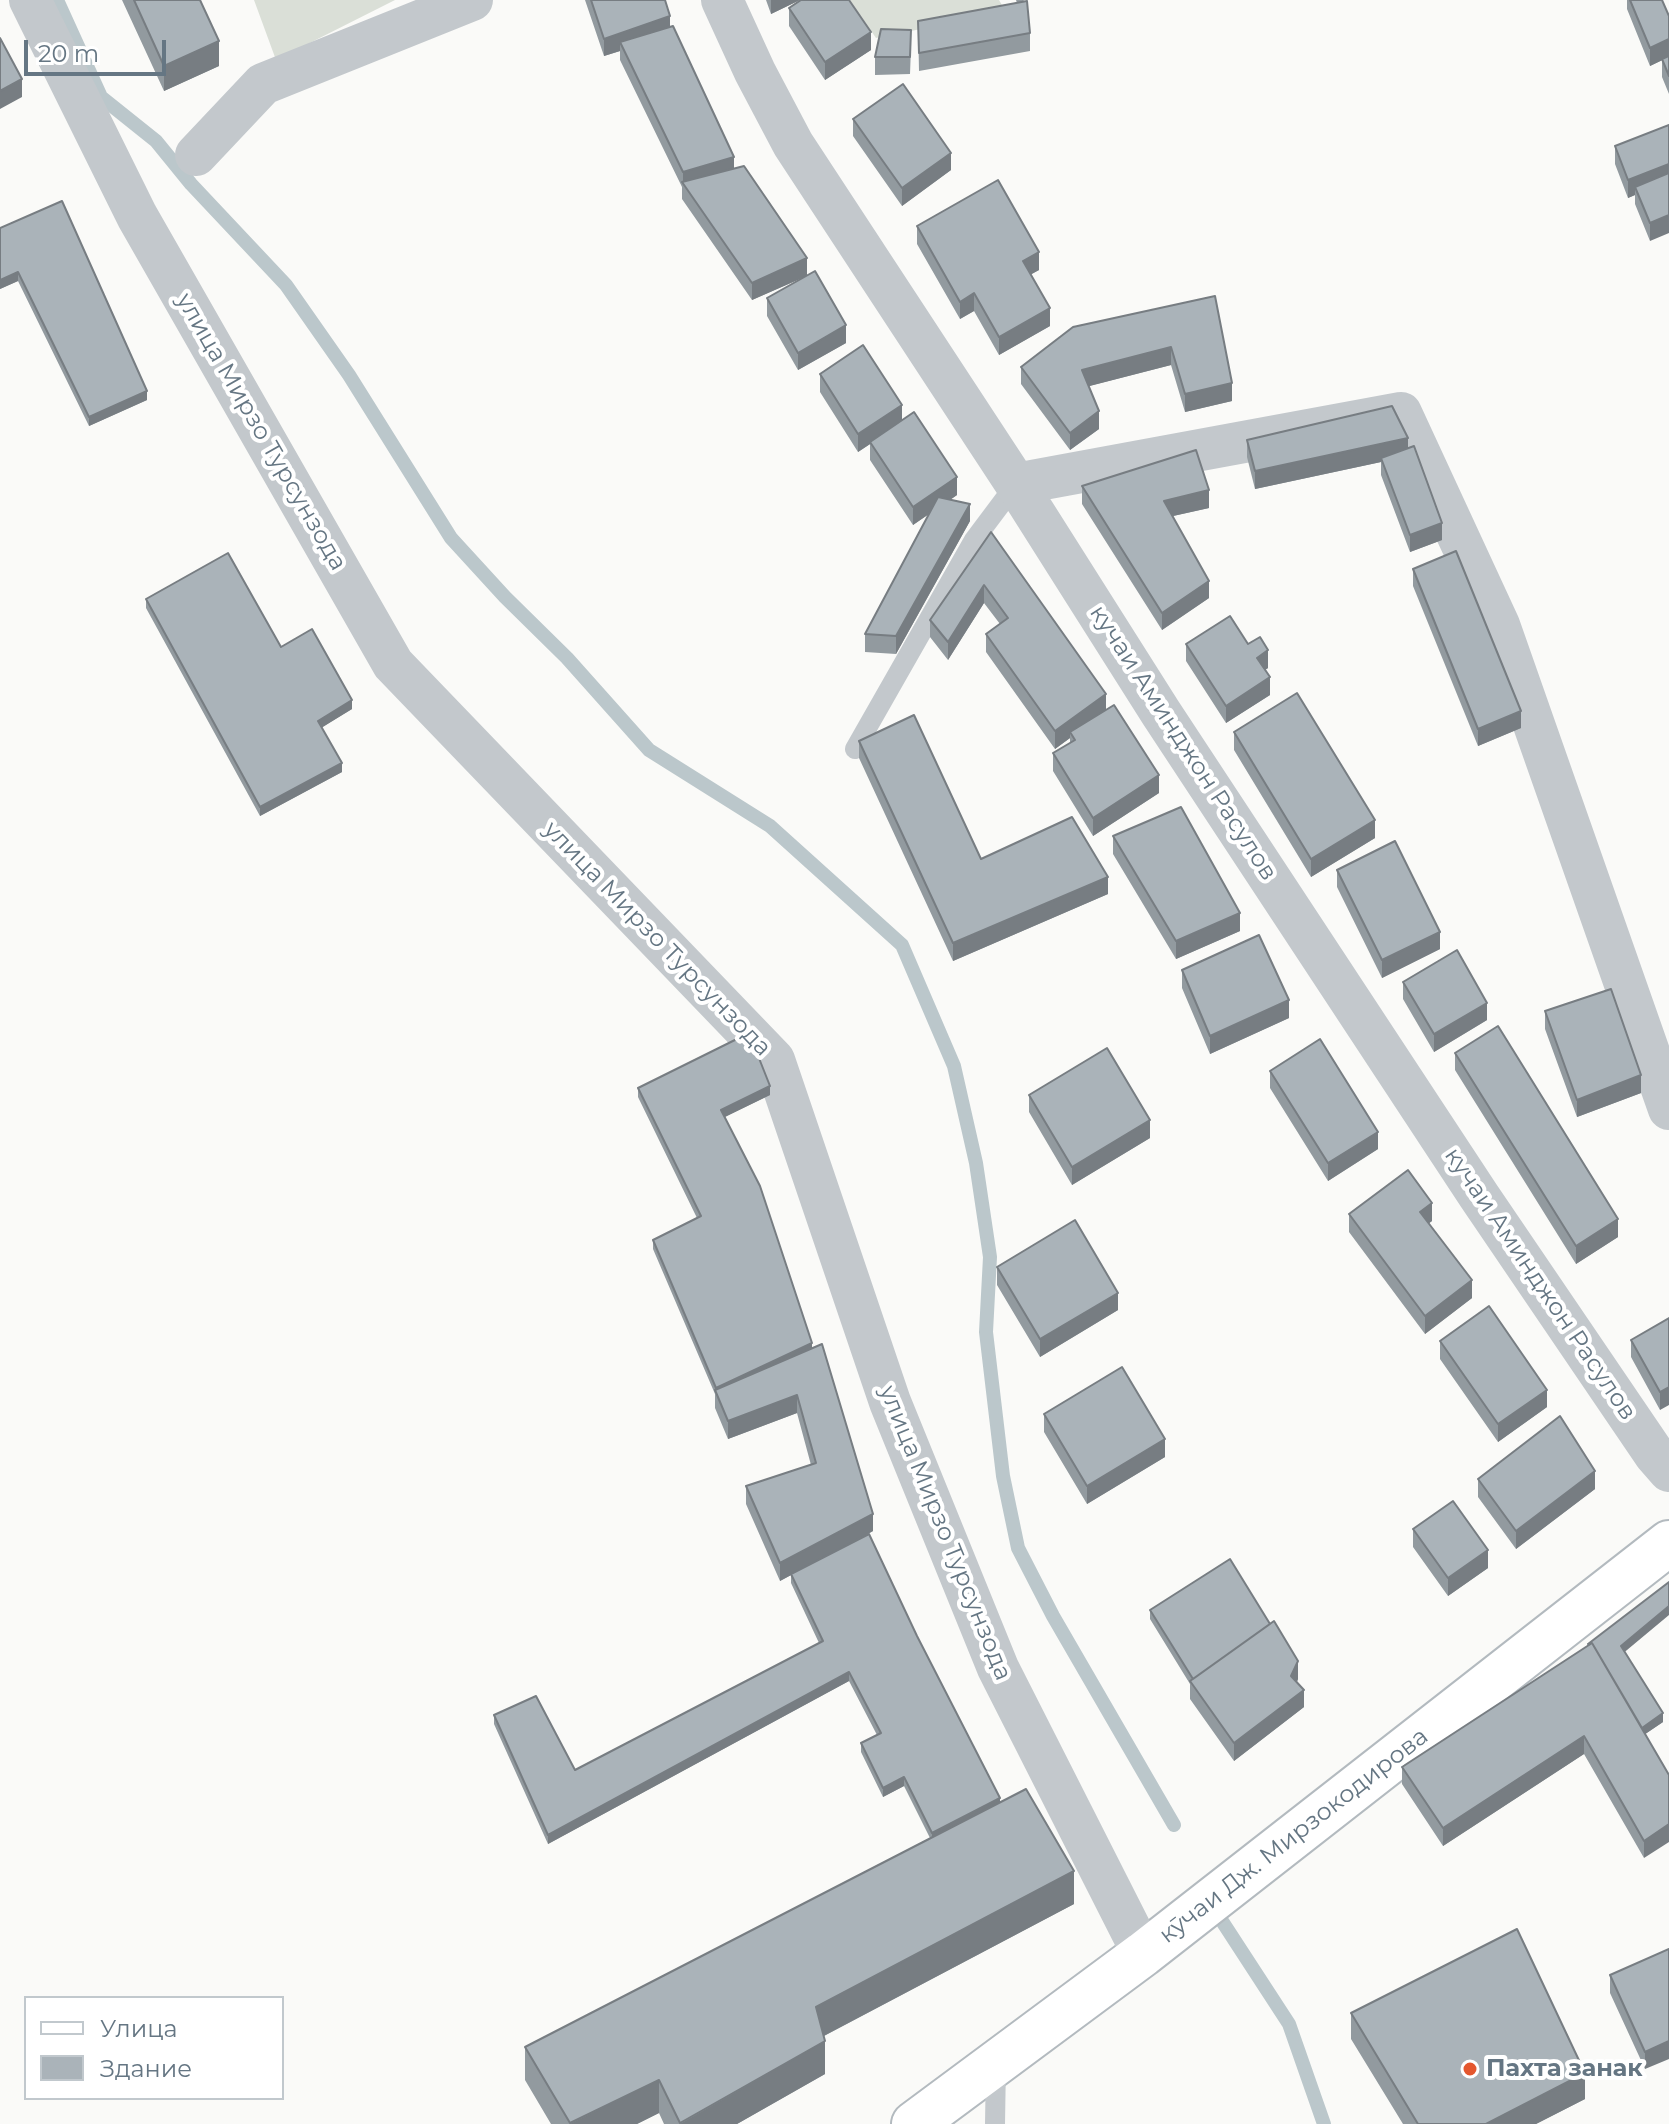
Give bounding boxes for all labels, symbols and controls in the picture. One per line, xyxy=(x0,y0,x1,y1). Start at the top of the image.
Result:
scale bar xyxy=(28,24,170,74)
text: 20 m xyxy=(38,39,99,68)
street label: улица Мирзо Турсунзода xyxy=(170,288,352,576)
street label: кучаи Аминджон Расулов xyxy=(1083,600,1283,886)
street label: улица Мирзо Турсунзода xyxy=(537,816,777,1062)
street label: кучаи Аминджон Расулов xyxy=(1438,1142,1642,1426)
street label: улица Мирзо Турсунзода xyxy=(873,1381,1017,1685)
street label: кӯчаи Дж. Мирзокодирова xyxy=(1154,1722,1434,1950)
legend xyxy=(24,1996,284,2100)
text: Улица xyxy=(100,2014,178,2043)
text: Здание xyxy=(100,2054,192,2083)
place label: Пахта занак xyxy=(1486,2055,1643,2083)
marker: Пахта занак xyxy=(1461,2060,1479,2078)

